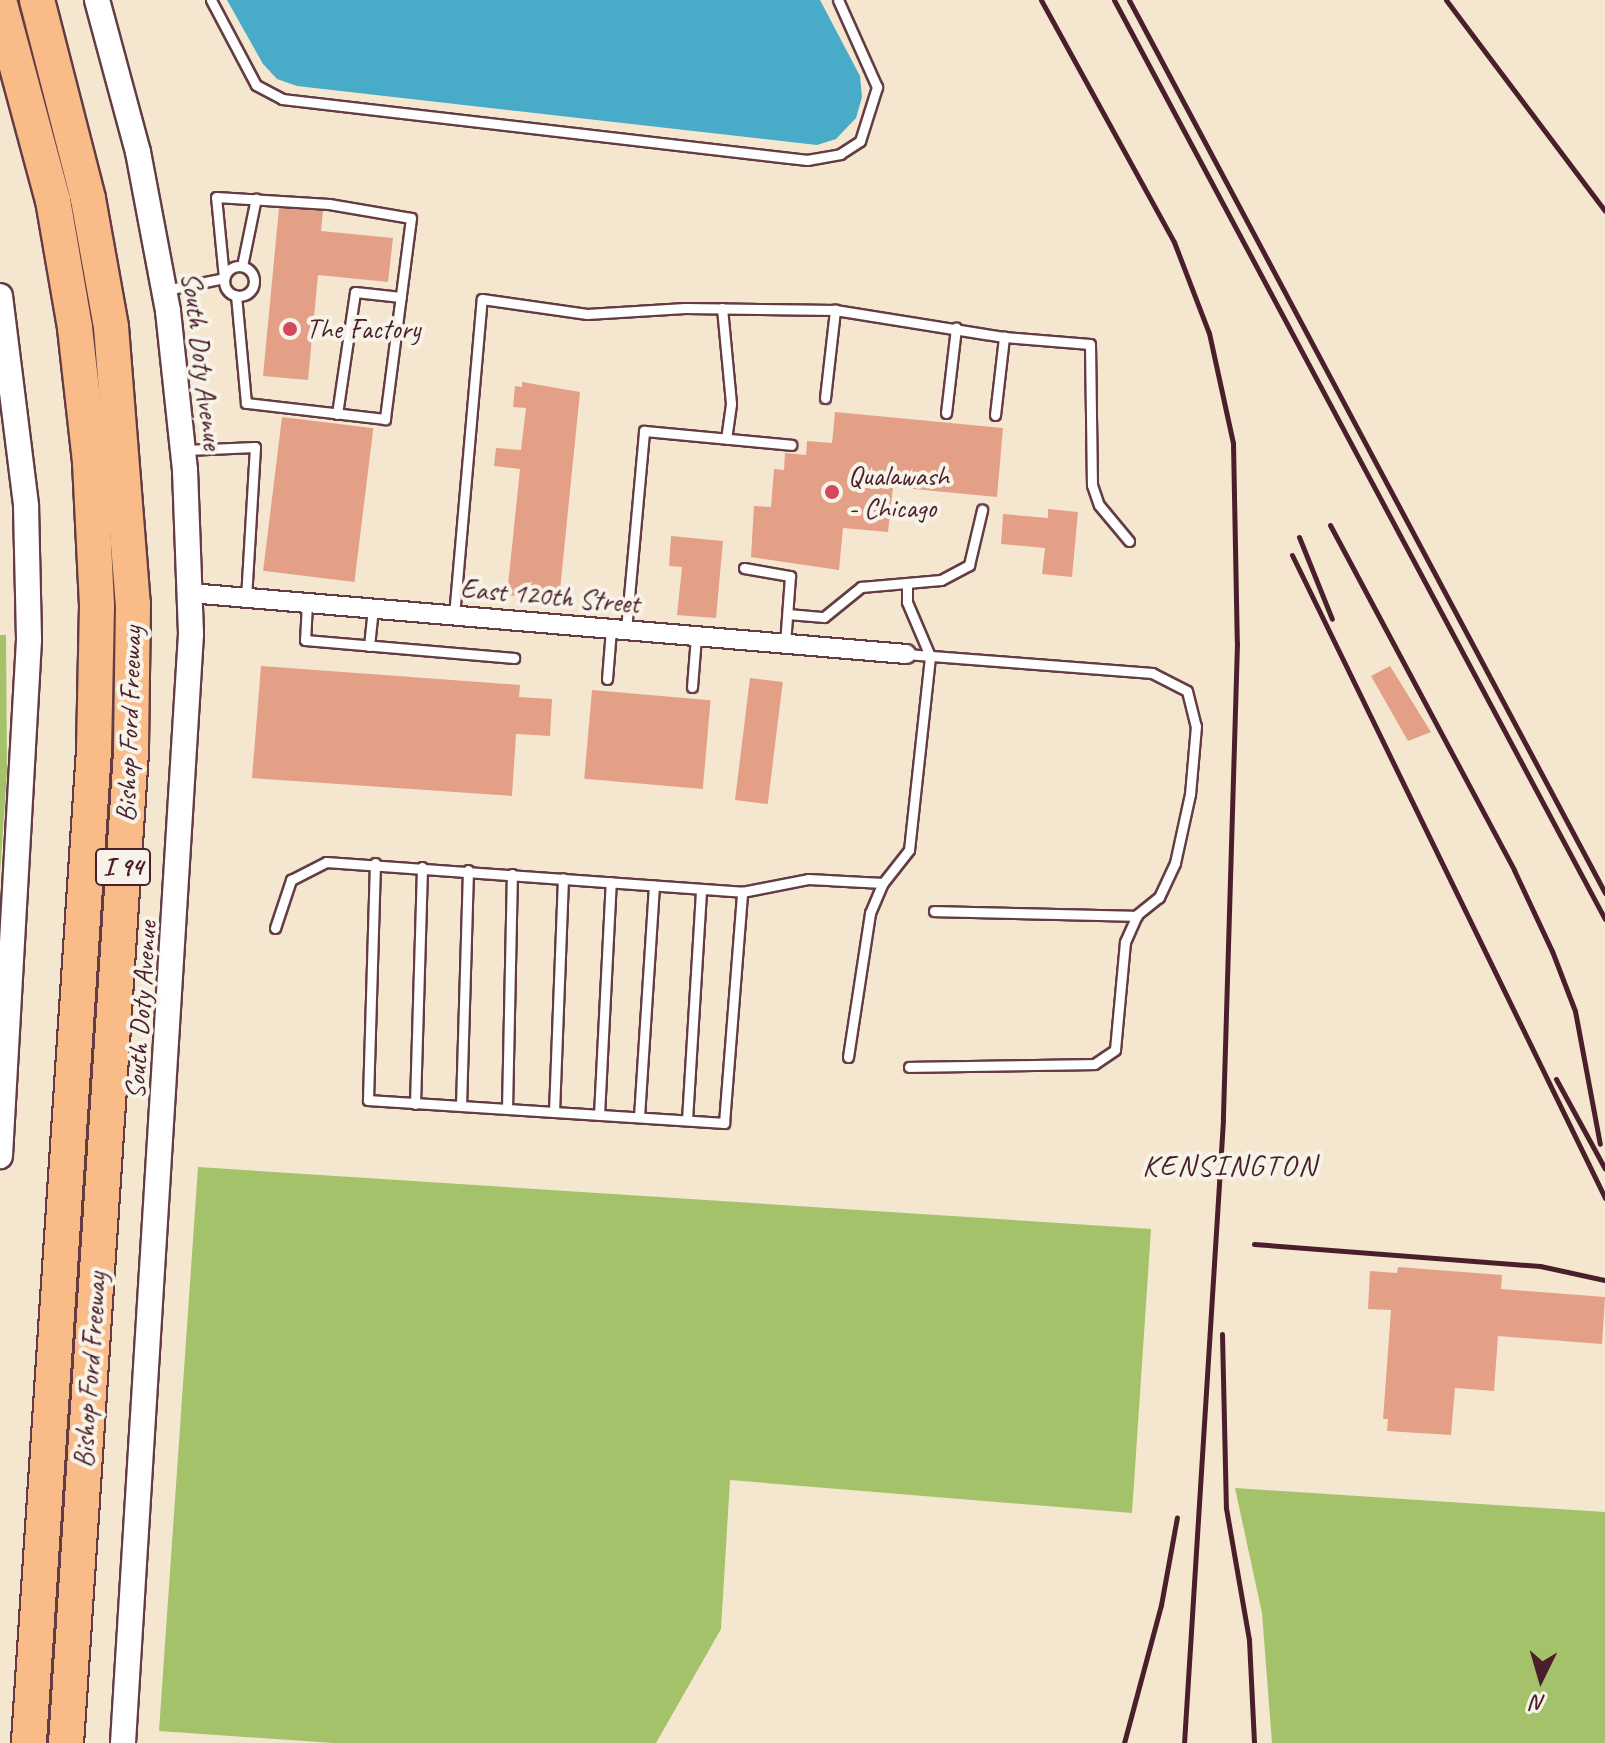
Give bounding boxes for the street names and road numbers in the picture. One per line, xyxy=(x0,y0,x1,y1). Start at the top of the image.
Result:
street label: South Doty Avenue xyxy=(174,270,230,452)
street label: East 120th Street xyxy=(459,571,641,621)
street label: Bishop Ford Freeway xyxy=(109,626,149,822)
road number: I 94 xyxy=(93,845,153,889)
street label: South Doty Avenue xyxy=(118,920,164,1100)
street label: Bishop Ford Freeway xyxy=(66,1271,114,1469)

